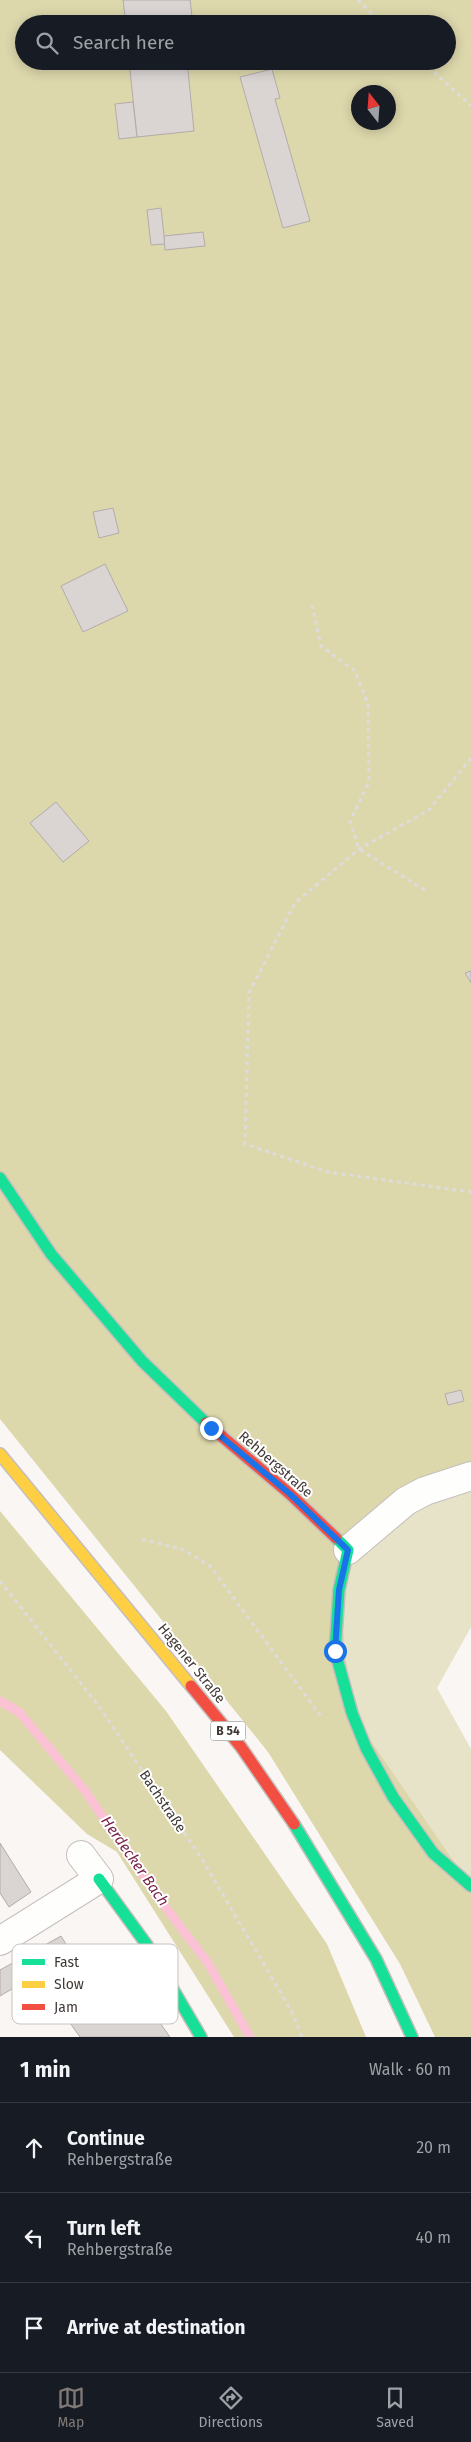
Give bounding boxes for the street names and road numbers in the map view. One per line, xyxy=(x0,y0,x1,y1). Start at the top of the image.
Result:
street label: Rehbergstraße xyxy=(235,1428,316,1501)
street label: Hagener Straße xyxy=(154,1620,229,1707)
road number: B 54 xyxy=(210,1722,246,1740)
street label: Bachstraße xyxy=(136,1767,190,1835)

